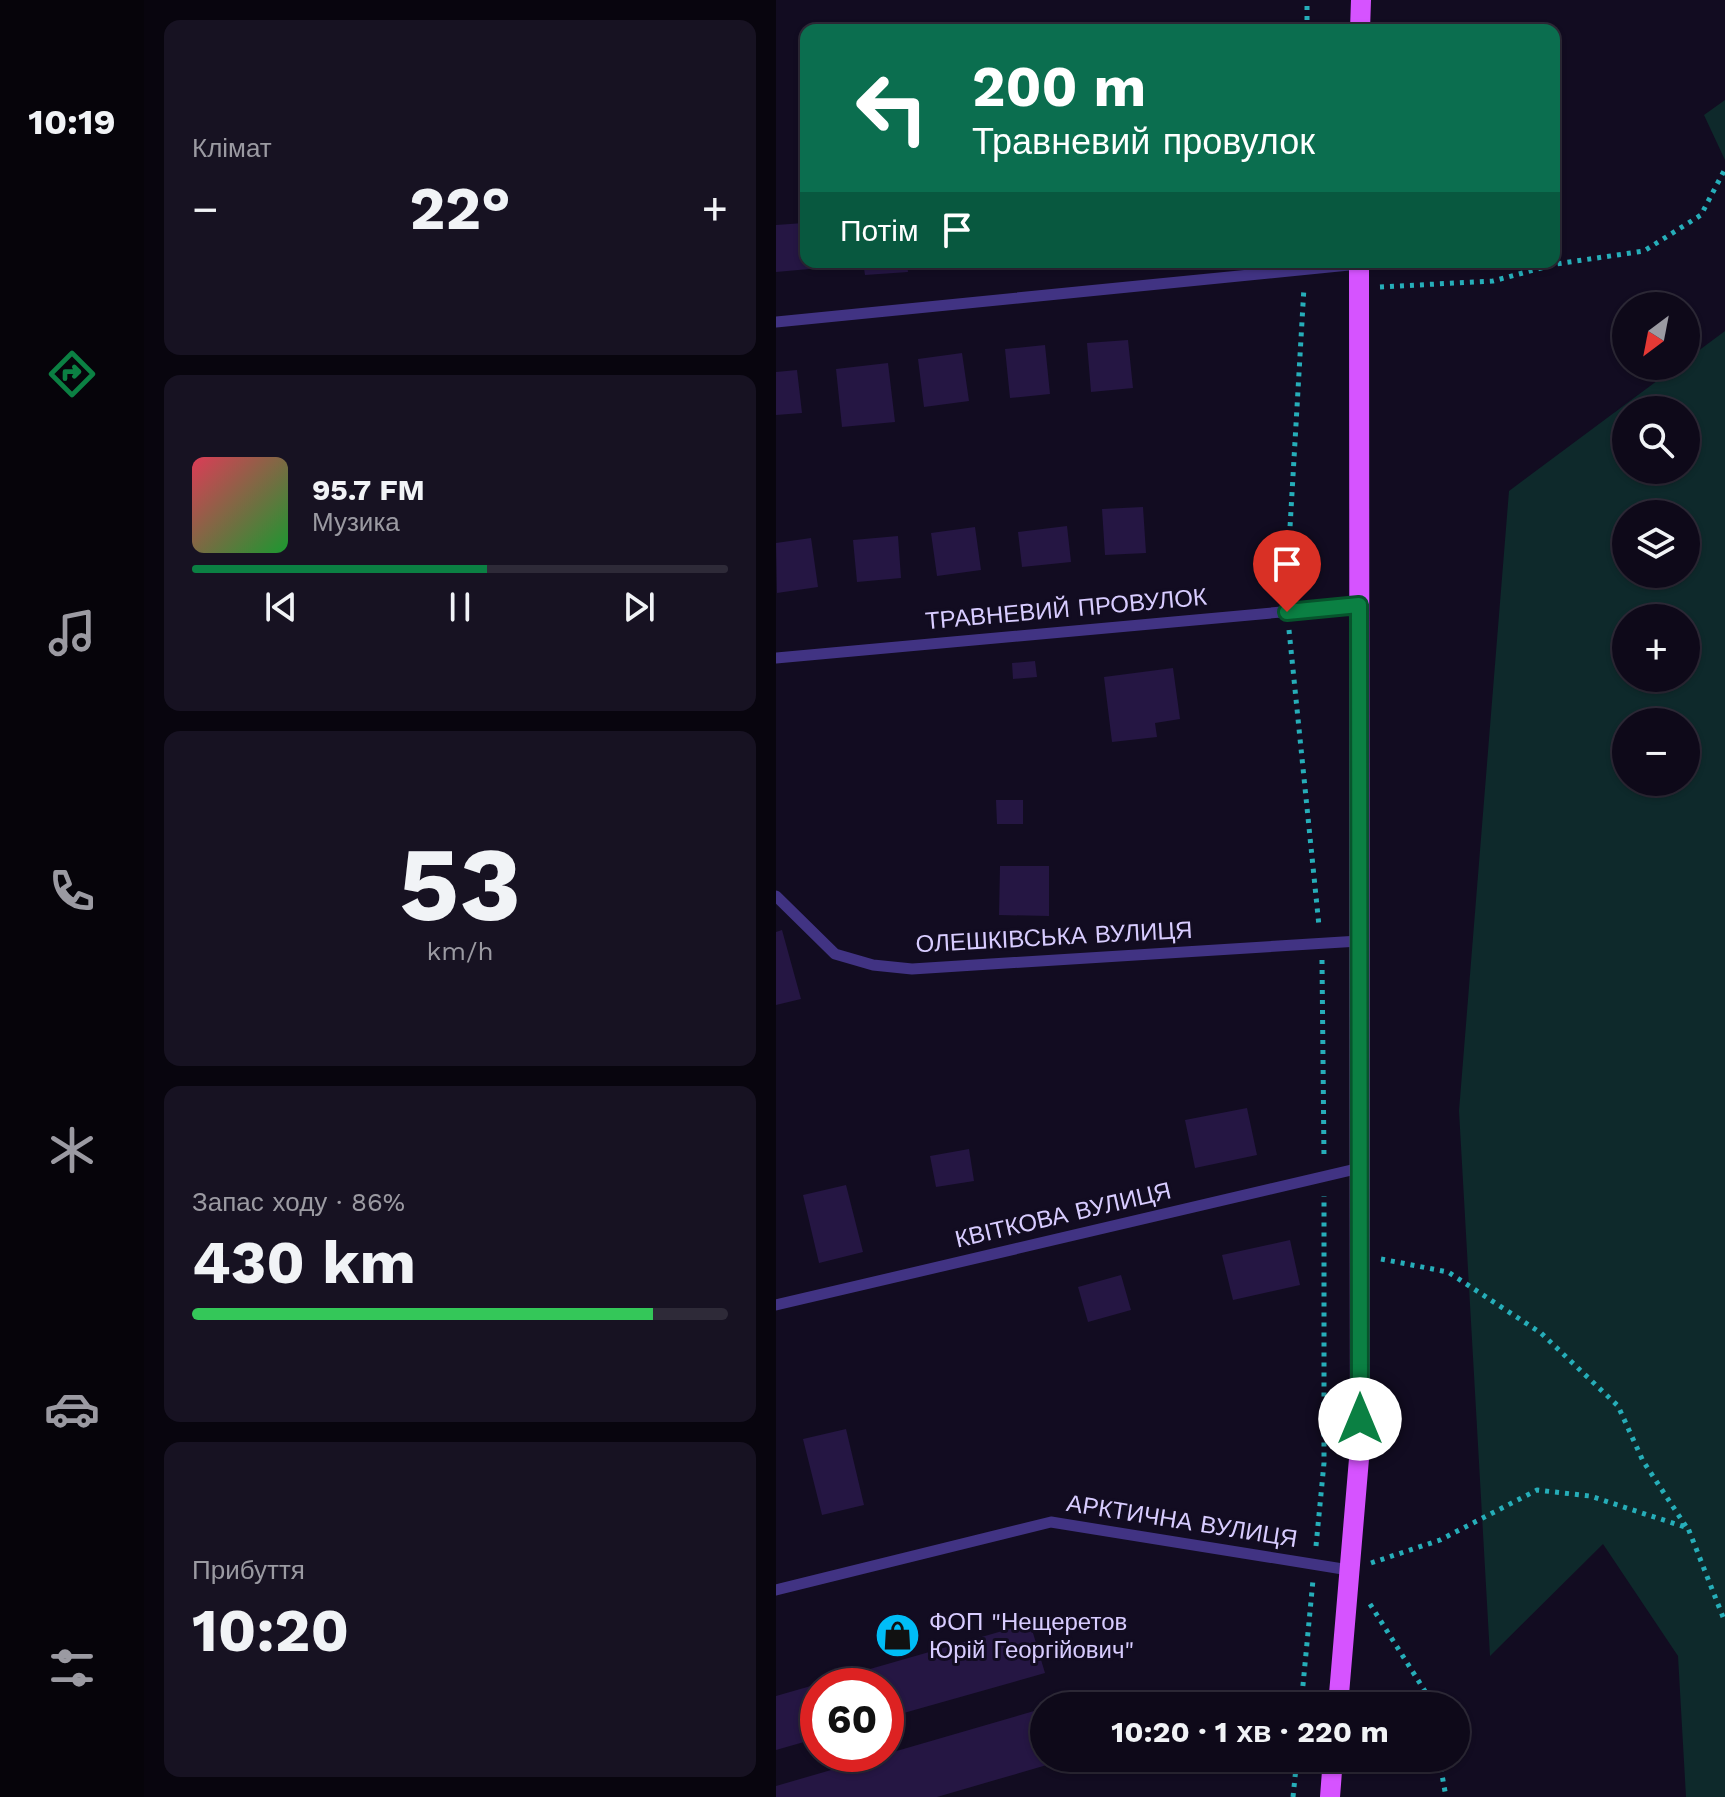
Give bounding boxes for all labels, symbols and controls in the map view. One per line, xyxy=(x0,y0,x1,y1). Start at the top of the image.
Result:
text: 200 m xyxy=(972,54,1146,120)
icon: left xyxy=(840,56,944,160)
text: 10:19 xyxy=(28,101,116,143)
text: Травневий провулок xyxy=(972,121,1315,163)
text: Клімат xyxy=(192,133,272,163)
text: 22° xyxy=(409,173,511,244)
text: − xyxy=(192,183,219,235)
text: + xyxy=(701,183,728,235)
icon: arrive xyxy=(935,208,979,252)
text: Потім xyxy=(840,213,919,248)
north arrow xyxy=(1612,292,1700,380)
map controls xyxy=(1612,292,1700,796)
icon: directions xyxy=(44,346,100,402)
button: search xyxy=(1612,396,1700,484)
text: 95.7 FM xyxy=(312,472,425,507)
button: layers xyxy=(1612,500,1700,588)
text: Музика xyxy=(312,507,400,537)
pin xyxy=(1253,530,1321,612)
icon: arrive xyxy=(1265,542,1309,586)
street label: ТРАВНЕВИЙ ПРОВУЛОК xyxy=(924,583,1208,635)
icon: previous xyxy=(259,585,303,629)
icon: pause xyxy=(438,585,482,629)
icon: next xyxy=(617,585,661,629)
button: + xyxy=(1612,604,1700,692)
icon: music xyxy=(44,605,100,661)
button: − xyxy=(1612,708,1700,796)
text: 53 xyxy=(399,823,521,945)
icon: phone xyxy=(44,863,100,919)
street label: ОЛЕШКІВСЬКА ВУЛИЦЯ xyxy=(915,916,1193,958)
text: km/h xyxy=(427,936,493,966)
icon: climate xyxy=(44,1122,100,1178)
street label: КВІТКОВА ВУЛИЦЯ xyxy=(952,1177,1174,1253)
text: Запас ходу · 86% xyxy=(192,1187,405,1217)
text: 430 km xyxy=(192,1227,416,1298)
position arrow xyxy=(1318,1377,1402,1461)
icon: car xyxy=(44,1381,100,1437)
street label: АРКТИЧНА ВУЛИЦЯ xyxy=(1065,1489,1299,1553)
text: Прибуття xyxy=(192,1555,305,1585)
text: 10:20 xyxy=(192,1595,349,1666)
place label: ФОП "Нещеретов Юрій Георгійович" xyxy=(929,1608,1134,1664)
shop icon: ФОП "Нещеретов Юрій Георгійович" xyxy=(874,1612,922,1660)
icon: filters xyxy=(44,1640,100,1696)
speed limit sign: 60 xyxy=(800,1668,904,1772)
text: 10:20 · 1 хв · 220 m xyxy=(1111,1714,1389,1749)

